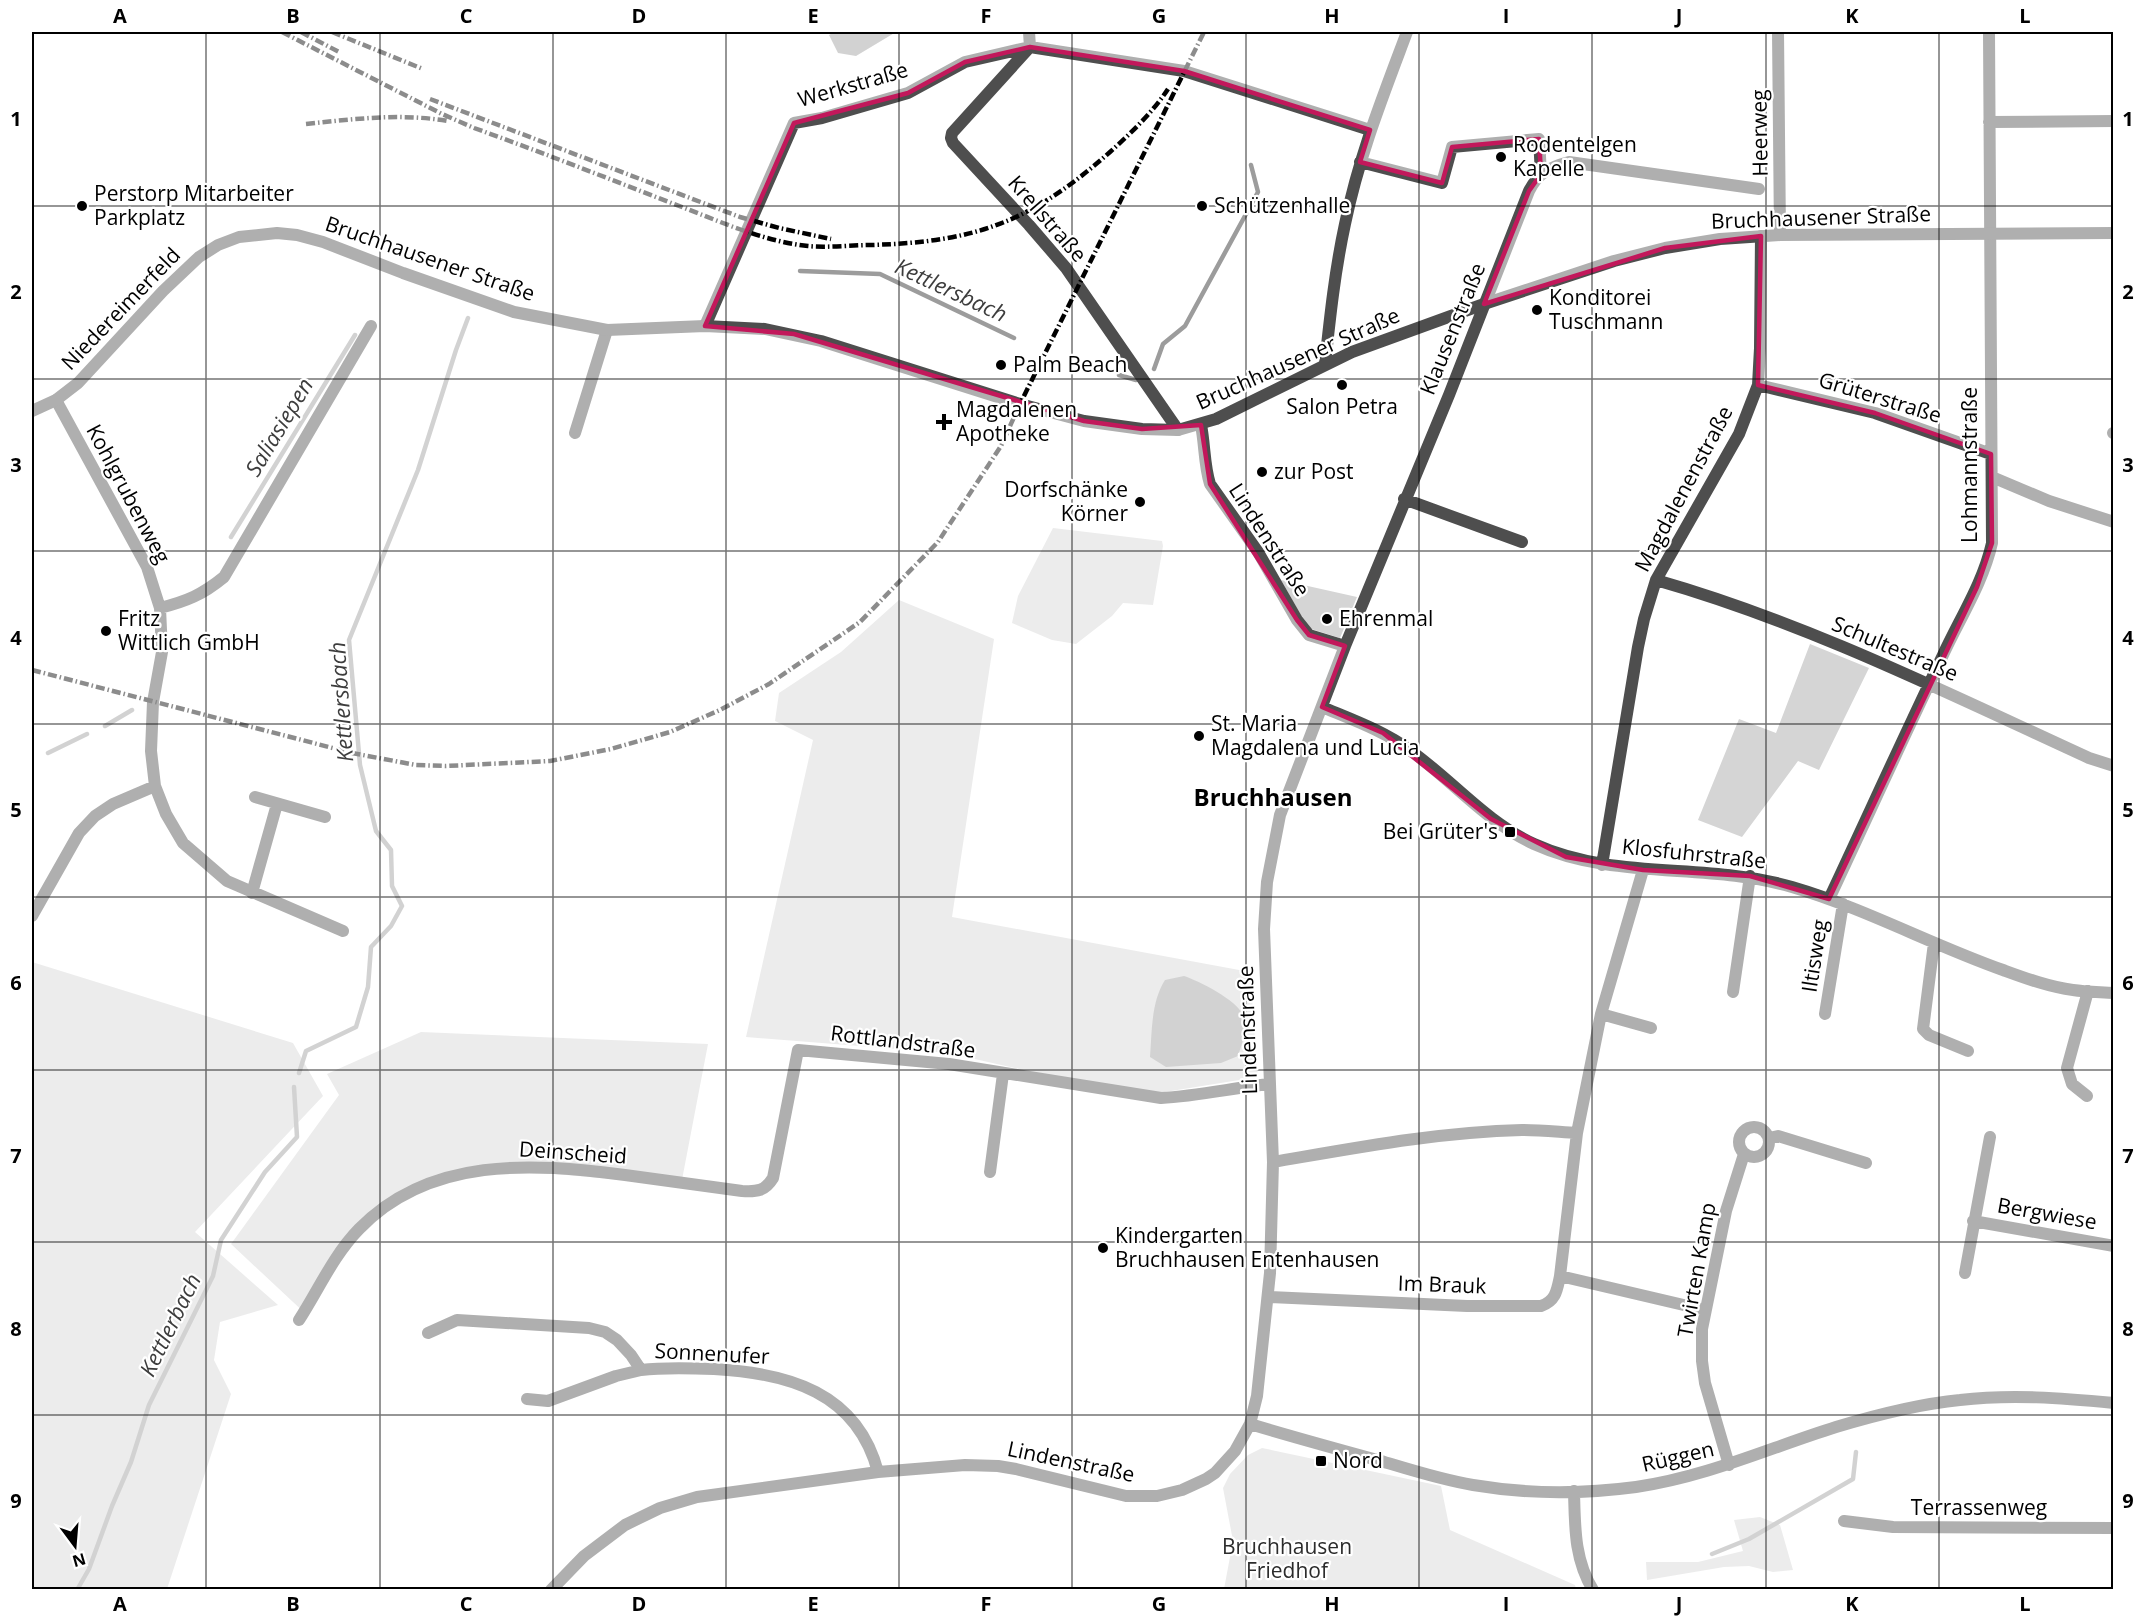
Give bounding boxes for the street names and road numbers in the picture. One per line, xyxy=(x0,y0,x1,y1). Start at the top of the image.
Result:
street label: Werkstraße xyxy=(794,55,911,113)
street label: Heerweg xyxy=(1744,89,1774,177)
street label: Krellstraße xyxy=(1002,169,1093,268)
street label: Bruchhausener Straße xyxy=(1711,199,1931,235)
street label: Bruchhausener Straße xyxy=(322,209,539,307)
street label: Niedereimerfeld xyxy=(55,241,186,376)
street label: Klausenstraße xyxy=(1413,258,1491,399)
street label: Bruchhausener Straße xyxy=(1191,301,1404,416)
street label: Grüterstraße xyxy=(1815,365,1945,429)
street label: Lohmannstraße xyxy=(1955,387,1983,543)
street label: Magdalenenstraße xyxy=(1628,401,1739,576)
street label: Kohlgrubenweg xyxy=(80,419,177,568)
street label: Lindenstraße xyxy=(1223,478,1317,601)
street label: Schultestraße xyxy=(1828,609,1963,687)
street label: Klosfuhrstraße xyxy=(1621,832,1768,874)
street label: Iltisweg xyxy=(1794,917,1834,994)
street label: Lindenstraße xyxy=(1231,965,1263,1095)
street label: Rottlandstraße xyxy=(829,1018,977,1064)
street label: Deinscheid xyxy=(518,1134,628,1170)
street label: Bergwiese xyxy=(1995,1191,2099,1236)
street label: Twirten Kamp xyxy=(1670,1200,1722,1339)
street label: Im Brauk xyxy=(1397,1268,1487,1300)
street label: Sonnenufer xyxy=(654,1336,771,1370)
street label: Lindenstraße xyxy=(1005,1434,1137,1488)
street label: Rüggen xyxy=(1639,1434,1717,1478)
street label: Terrassenweg xyxy=(1911,1493,2047,1521)

